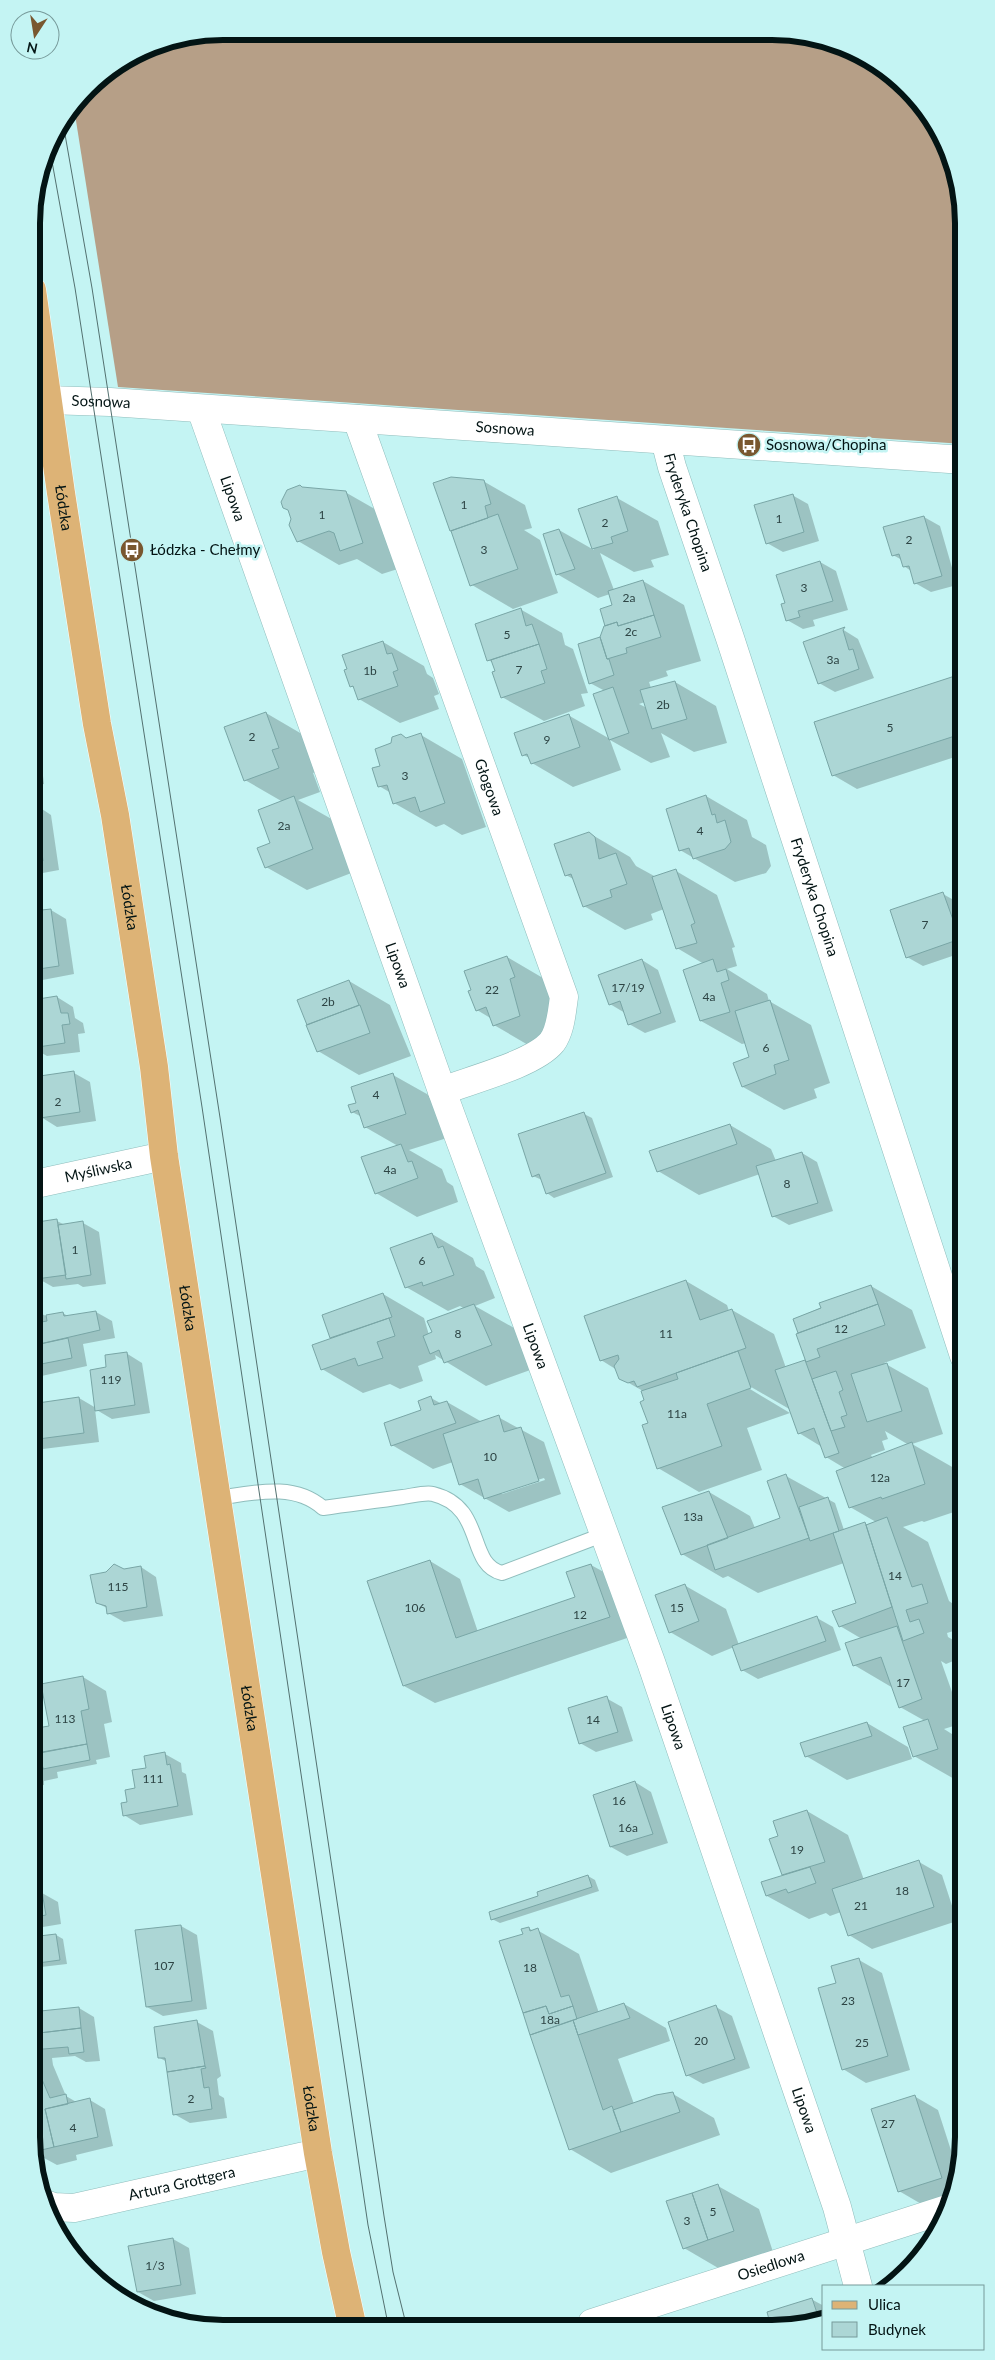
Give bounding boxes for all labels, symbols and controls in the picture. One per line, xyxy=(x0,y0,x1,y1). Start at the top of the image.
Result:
north arrow xyxy=(10,10,60,60)
text: N xyxy=(25,39,39,58)
street label: Sosnowa xyxy=(71,391,131,411)
street label: Sosnowa xyxy=(475,417,535,439)
bus stop icon: Sosnowa/Chopina xyxy=(736,432,762,458)
place label: Sosnowa/Chopina xyxy=(766,435,886,453)
street label: Fryderyka Chopina xyxy=(661,451,717,574)
street label: Lipowa xyxy=(217,473,250,524)
street label: Łódzka xyxy=(52,484,77,532)
house number: 1 xyxy=(461,497,468,512)
house number: 1 xyxy=(319,507,326,522)
house number: 1 xyxy=(776,511,783,526)
house number: 2 xyxy=(602,515,609,530)
house number: 2 xyxy=(906,532,913,547)
bus stop icon: Łódzka - Chełmy xyxy=(119,537,145,563)
place label: Łódzka - Chełmy xyxy=(150,540,260,558)
house number: 3 xyxy=(481,542,488,557)
house number: 3 xyxy=(801,580,808,595)
house number: 2a xyxy=(623,590,635,605)
house number: 2c xyxy=(625,624,638,639)
house number: 5 xyxy=(504,627,511,642)
house number: 3a xyxy=(827,652,839,667)
house number: 7 xyxy=(516,662,523,677)
house number: 1b xyxy=(363,663,377,678)
house number: 2b xyxy=(656,697,670,712)
house number: 5 xyxy=(887,720,894,735)
house number: 2 xyxy=(249,729,256,744)
house number: 9 xyxy=(544,732,551,747)
street label: Głogowa xyxy=(471,756,508,818)
house number: 3 xyxy=(402,768,409,783)
house number: 2a xyxy=(278,818,290,833)
house number: 4 xyxy=(697,823,704,838)
street label: Fryderyka Chopina xyxy=(788,835,843,959)
street label: Łódzka xyxy=(118,883,143,931)
house number: 7 xyxy=(922,917,929,932)
street label: Lipowa xyxy=(382,940,415,990)
house number: 17/19 xyxy=(611,980,645,995)
house number: 22 xyxy=(485,982,499,997)
house number: 4a xyxy=(703,989,715,1004)
house number: 2b xyxy=(321,994,335,1009)
house number: 6 xyxy=(763,1040,770,1055)
house number: 4 xyxy=(373,1087,380,1102)
house number: 2 xyxy=(55,1094,62,1109)
street label: Myśliwska xyxy=(63,1153,134,1185)
house number: 4a xyxy=(384,1162,396,1177)
house number: 8 xyxy=(784,1176,791,1191)
house number: 1 xyxy=(72,1242,79,1257)
house number: 6 xyxy=(419,1253,426,1268)
street label: Łódzka xyxy=(176,1284,201,1332)
street label: Lipowa xyxy=(520,1320,553,1371)
house number: 12 xyxy=(834,1321,848,1336)
house number: 8 xyxy=(455,1326,462,1341)
house number: 11 xyxy=(659,1326,673,1341)
house number: 119 xyxy=(101,1372,121,1387)
house number: 11a xyxy=(667,1406,687,1421)
house number: 10 xyxy=(483,1449,497,1464)
house number: 12a xyxy=(870,1470,890,1485)
house number: 13a xyxy=(683,1509,703,1524)
house number: 14 xyxy=(888,1568,902,1583)
house number: 115 xyxy=(108,1579,128,1594)
house number: 106 xyxy=(405,1600,425,1615)
house number: 15 xyxy=(670,1600,684,1615)
house number: 12 xyxy=(573,1607,587,1622)
house number: 17 xyxy=(896,1675,910,1690)
street label: Łódzka xyxy=(238,1684,263,1732)
street label: Lipowa xyxy=(658,1701,690,1752)
house number: 113 xyxy=(55,1711,75,1726)
house number: 14 xyxy=(586,1712,600,1727)
house number: 111 xyxy=(143,1771,163,1786)
house number: 16 xyxy=(612,1793,626,1808)
house number: 16a xyxy=(618,1820,638,1835)
house number: 19 xyxy=(790,1842,804,1857)
house number: 18 xyxy=(895,1883,909,1898)
house number: 21 xyxy=(854,1898,868,1913)
house number: 107 xyxy=(154,1958,174,1973)
house number: 18 xyxy=(523,1960,537,1975)
house number: 23 xyxy=(841,1993,855,2008)
house number: 18a xyxy=(540,2012,560,2027)
house number: 20 xyxy=(694,2033,708,2048)
house number: 25 xyxy=(855,2035,869,2050)
street label: Łódzka xyxy=(300,2084,325,2133)
street label: Lipowa xyxy=(789,2085,821,2135)
house number: 2 xyxy=(188,2091,195,2106)
house number: 27 xyxy=(881,2116,895,2131)
house number: 4 xyxy=(70,2120,77,2135)
street label: Artura Grottgera xyxy=(126,2162,237,2203)
house number: 5 xyxy=(710,2204,717,2219)
house number: 3 xyxy=(684,2213,691,2228)
street label: Osiedlowa xyxy=(735,2245,807,2284)
house number: 1/3 xyxy=(145,2258,165,2273)
legend xyxy=(822,2285,985,2350)
text: Ulica xyxy=(868,2295,901,2313)
text: Budynek xyxy=(868,2320,926,2338)

